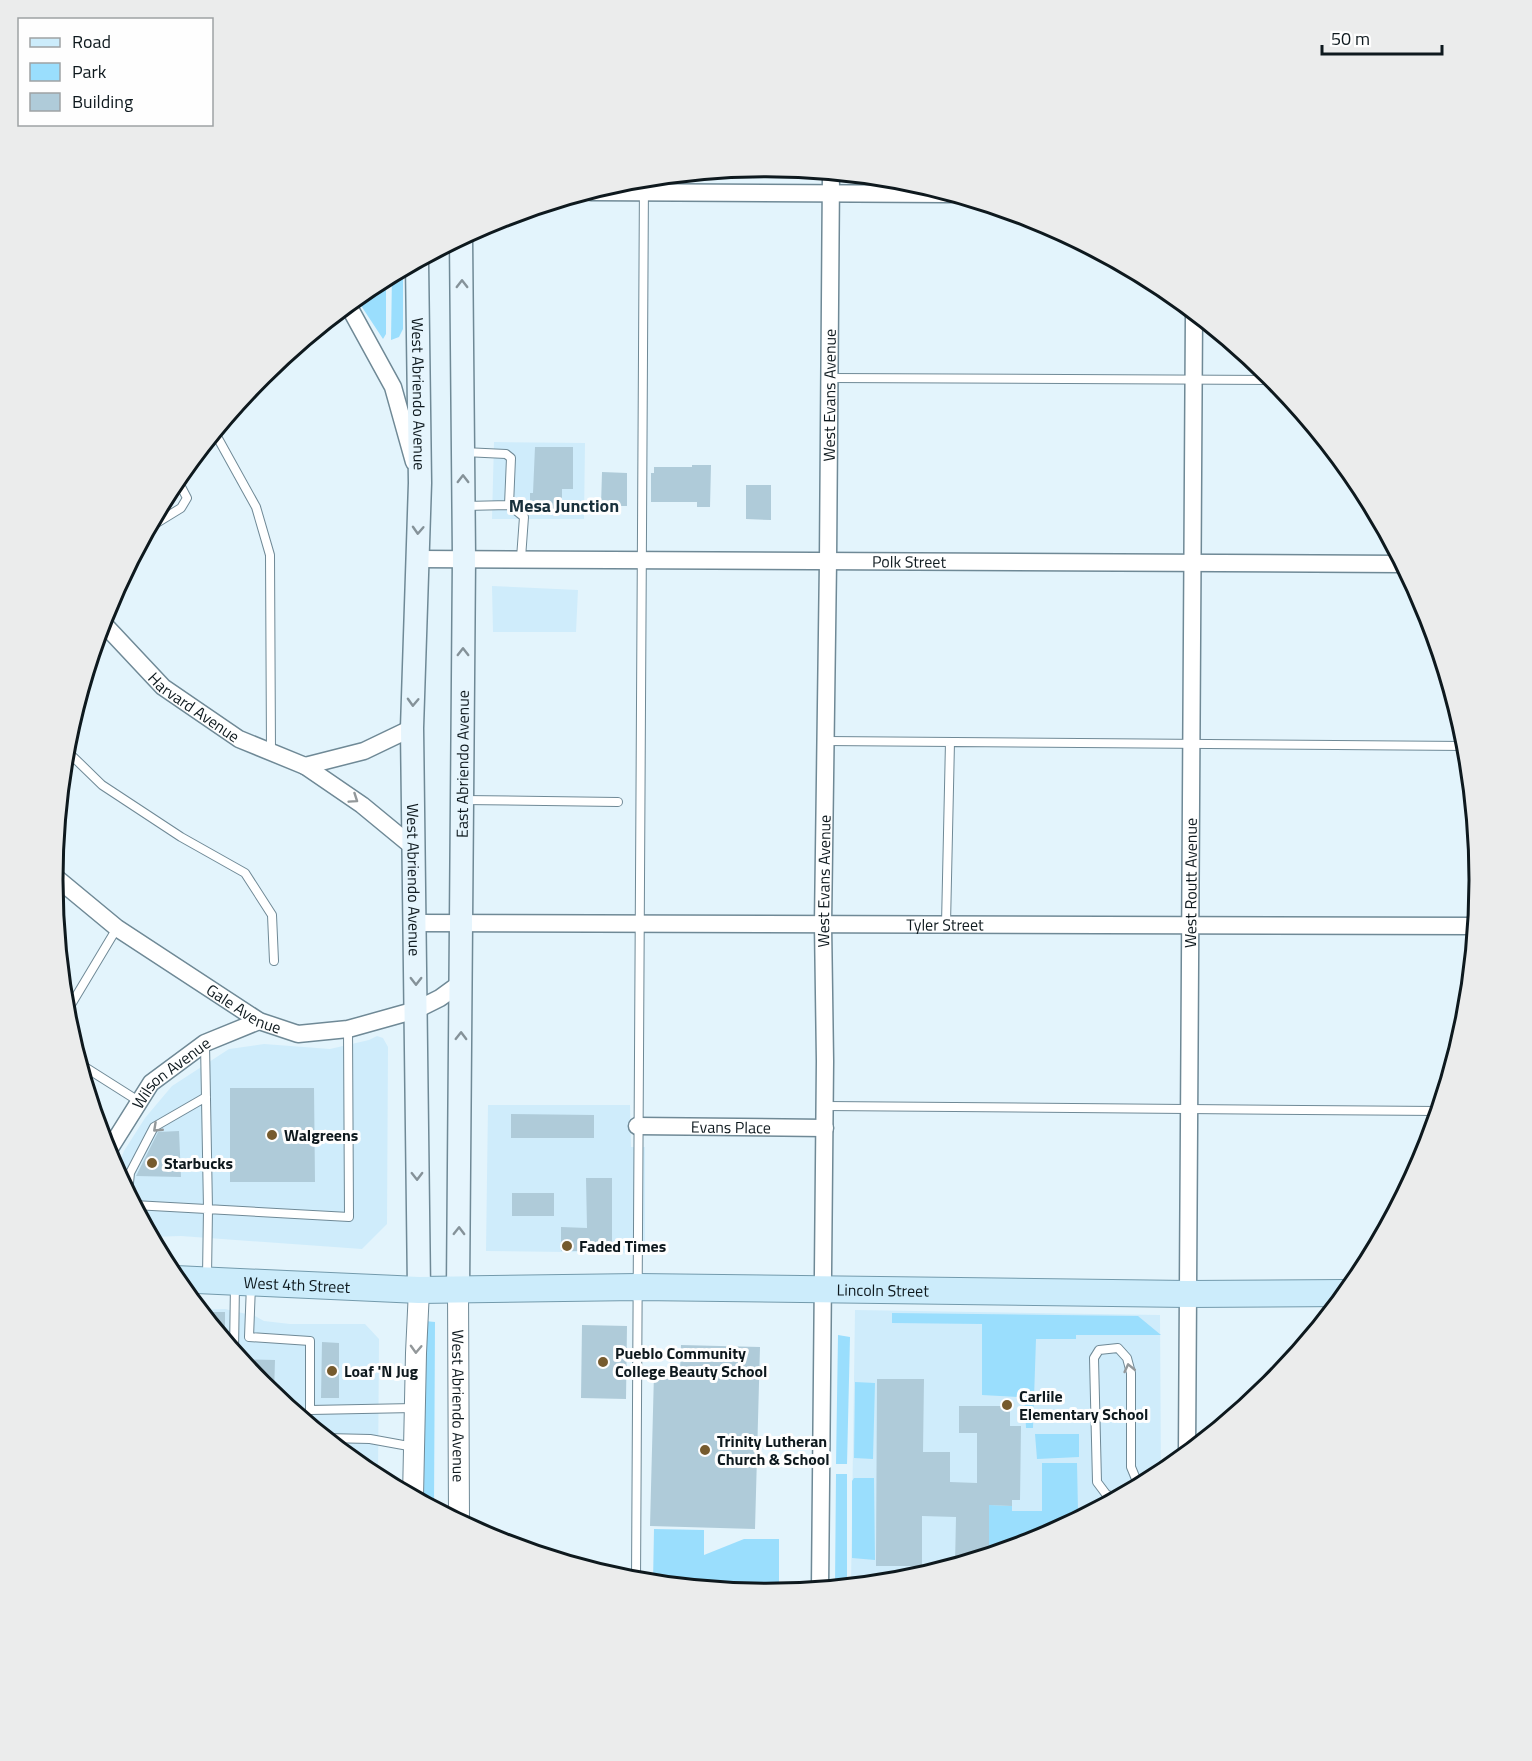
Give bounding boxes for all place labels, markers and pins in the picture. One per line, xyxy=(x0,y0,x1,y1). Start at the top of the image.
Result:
place label: Walgreens xyxy=(284,1123,358,1147)
marker: Walgreens xyxy=(265,1128,279,1142)
place label: Starbucks xyxy=(164,1151,233,1175)
marker: Starbucks xyxy=(145,1156,159,1170)
place label: Faded Times xyxy=(579,1234,666,1258)
marker: Faded Times xyxy=(560,1239,574,1253)
place label: Pueblo Community College Beauty School xyxy=(615,1341,767,1383)
marker: Pueblo Community College Beauty School xyxy=(596,1355,610,1369)
place label: Loaf 'N Jug xyxy=(344,1359,419,1383)
marker: Loaf 'N Jug xyxy=(325,1364,339,1378)
place label: Carlile Elementary School xyxy=(1019,1384,1148,1426)
marker: Carlile Elementary School xyxy=(1000,1398,1014,1412)
place label: Trinity Lutheran Church & School xyxy=(717,1429,830,1471)
marker: Trinity Lutheran Church & School xyxy=(698,1443,712,1457)

